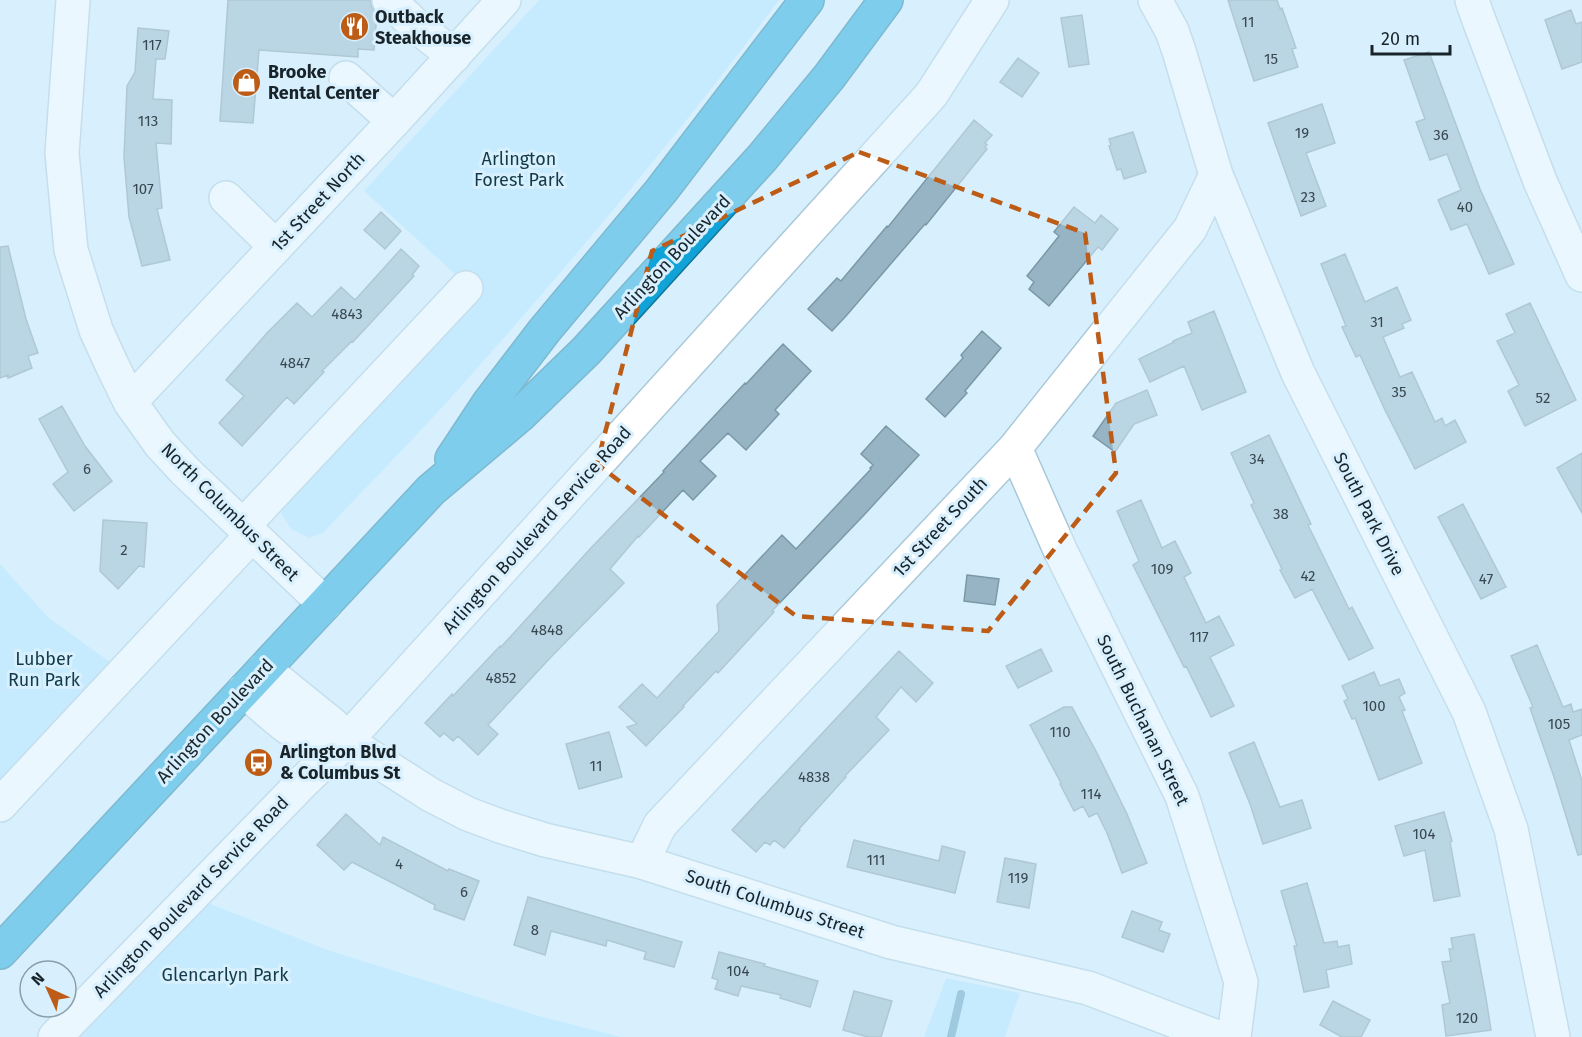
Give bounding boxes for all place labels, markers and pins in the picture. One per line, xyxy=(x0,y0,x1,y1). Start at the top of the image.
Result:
place label: Outback Steakhouse xyxy=(375,6,471,49)
restaurant icon: Outback Steakhouse xyxy=(338,11,370,43)
place label: Brooke Rental Center xyxy=(268,61,380,104)
shop icon: Brooke Rental Center xyxy=(231,66,263,98)
place label: Arlington Blvd & Columbus St xyxy=(279,741,402,784)
bus stop icon: Arlington Blvd & Columbus St xyxy=(243,746,275,778)

